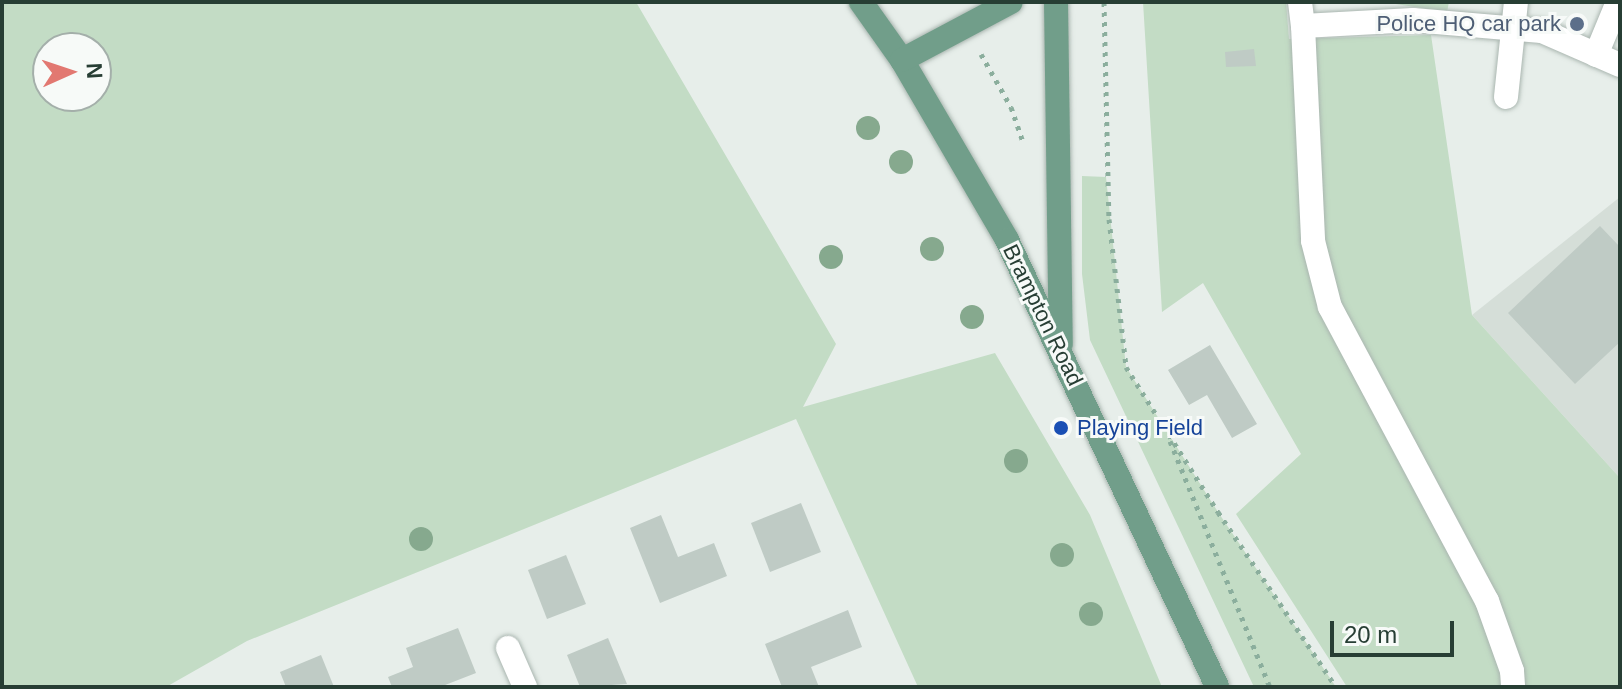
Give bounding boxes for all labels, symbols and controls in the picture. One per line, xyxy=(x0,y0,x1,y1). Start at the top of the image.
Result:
place label: Police HQ car park xyxy=(1376,11,1561,37)
marker: Police HQ car park xyxy=(1568,15,1586,33)
north arrow xyxy=(32,32,112,112)
text: N xyxy=(82,62,107,79)
street label: Brampton Road xyxy=(997,240,1089,390)
place label: Playing Field xyxy=(1077,415,1203,441)
marker: Playing Field xyxy=(1052,419,1070,437)
scale bar xyxy=(1334,605,1458,655)
text: 20 m xyxy=(1344,621,1397,648)

